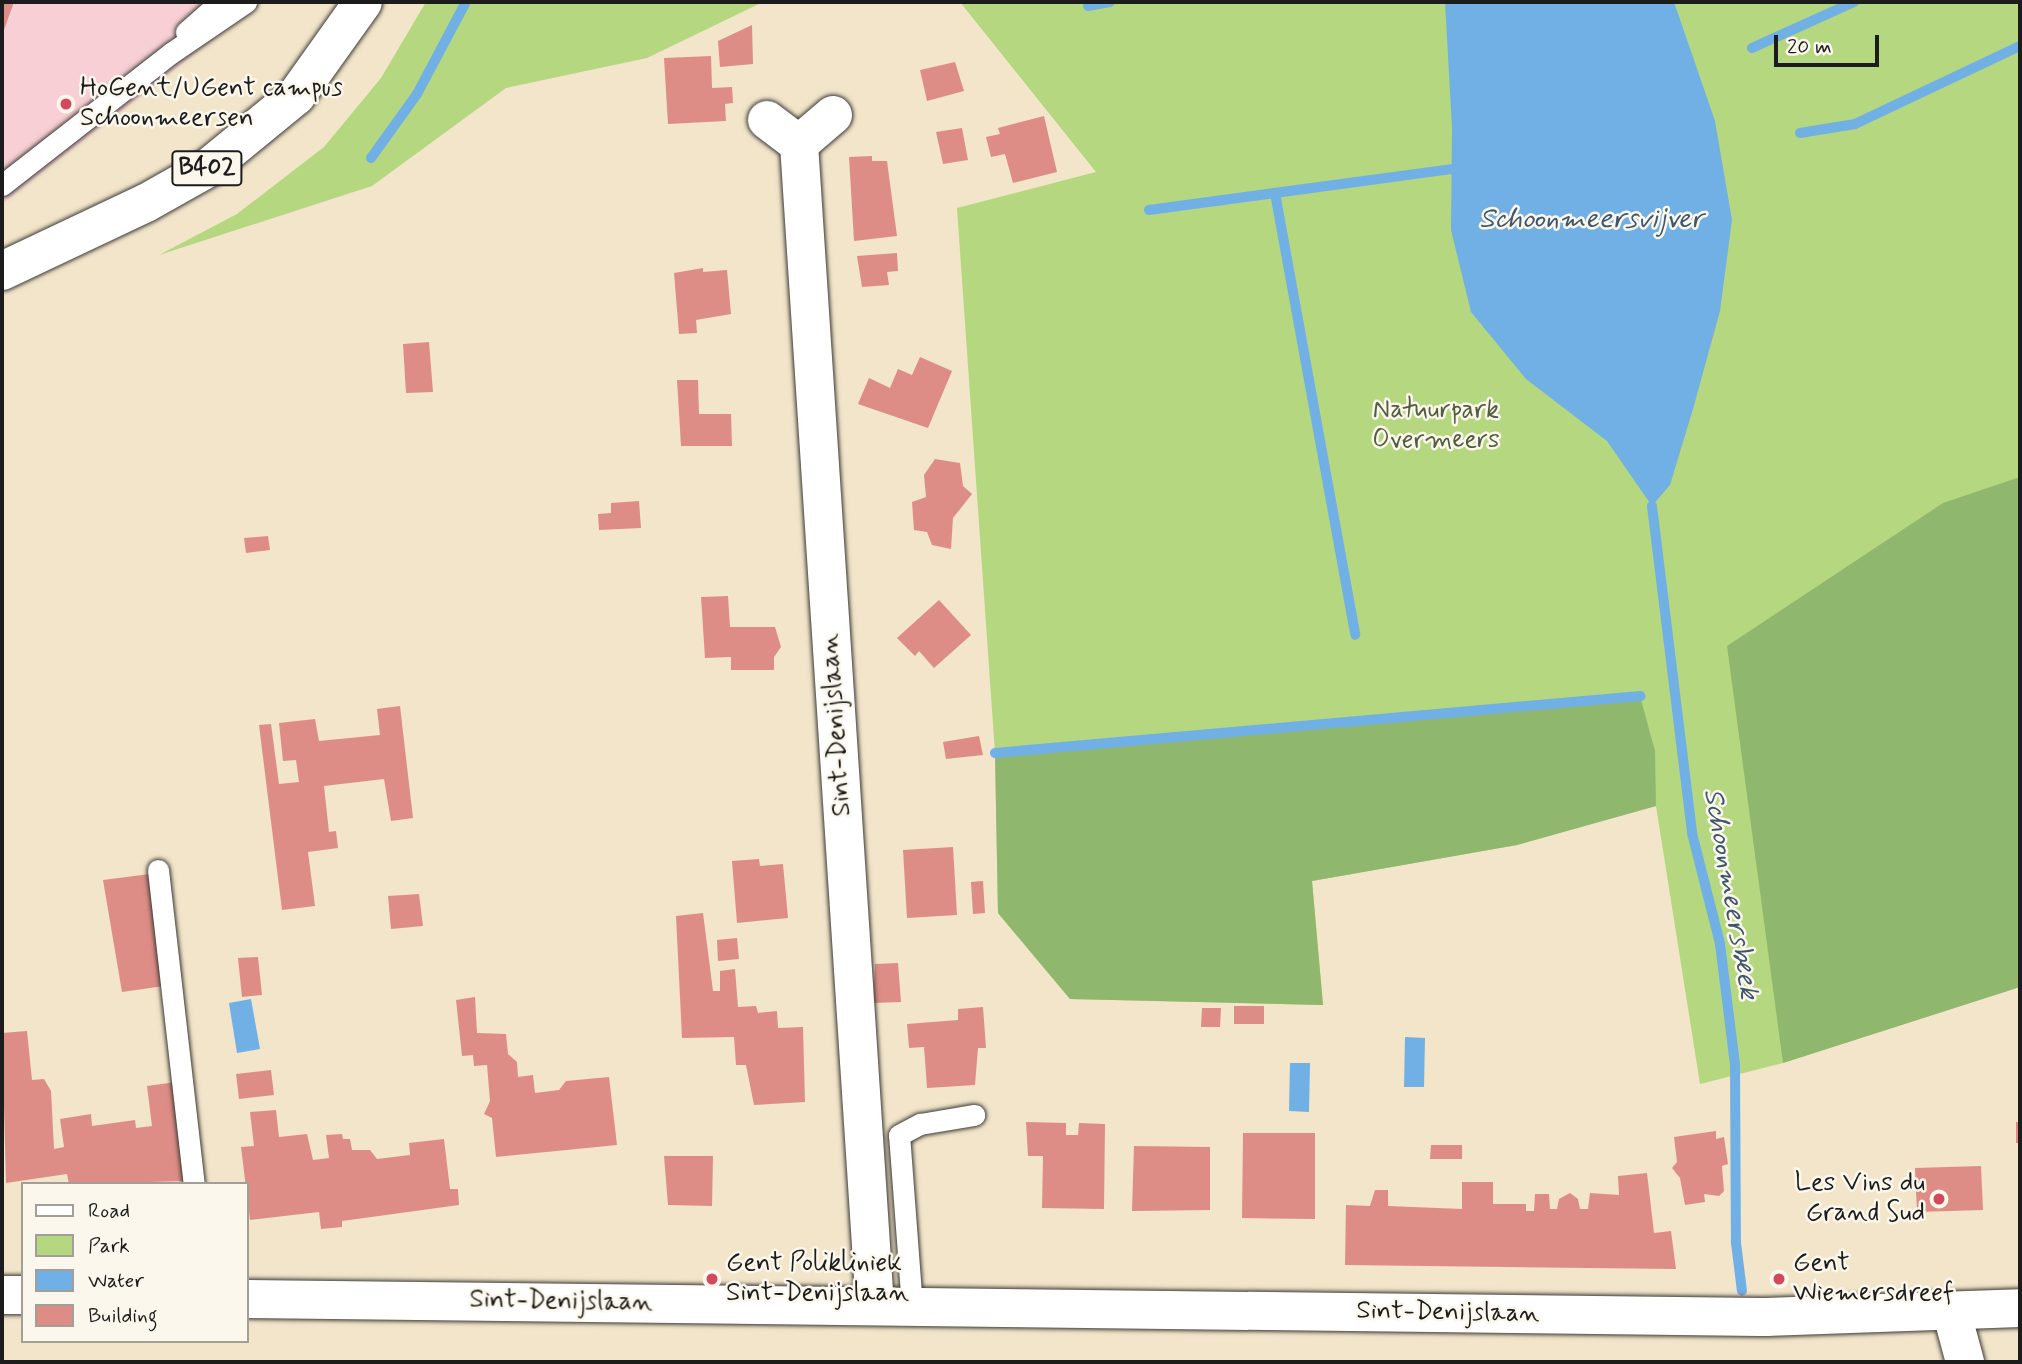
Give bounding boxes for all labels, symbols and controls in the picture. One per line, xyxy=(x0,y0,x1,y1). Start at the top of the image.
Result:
scale bar xyxy=(1777,21,1882,65)
text: 20 m xyxy=(1787,33,1832,61)
place label: HoGent/UGent campus Schoonmeersen xyxy=(80,73,343,134)
marker: HoGent/UGent campus Schoonmeersen xyxy=(58,96,74,112)
road number: B402 xyxy=(170,148,244,188)
water label: Schoonmeersvijver xyxy=(1479,203,1703,237)
park label: Natuurpark Overmeers xyxy=(1372,395,1500,457)
street label: Sint-Denijslaan xyxy=(815,633,859,817)
water label: Schoonmeersbeek xyxy=(1695,786,1765,1002)
place label: Les Vins du Grand Sud xyxy=(1799,1168,1925,1230)
legend xyxy=(21,1182,248,1343)
marker: Les Vins du Grand Sud xyxy=(1931,1191,1947,1207)
text: Road xyxy=(88,1197,130,1225)
text: Park xyxy=(88,1232,130,1260)
place label: Gent Polikliniek Sint-Denijslaan xyxy=(726,1248,909,1310)
place label: Gent Wiemersdreef xyxy=(1793,1248,1954,1310)
text: Water xyxy=(88,1267,144,1295)
marker: Gent Polikliniek Sint-Denijslaan xyxy=(704,1271,720,1287)
marker: Gent Wiemersdreef xyxy=(1771,1271,1787,1287)
street label: Sint-Denijslaan xyxy=(469,1285,653,1319)
street label: Sint-Denijslaan xyxy=(1356,1296,1540,1330)
text: Building xyxy=(88,1302,158,1330)

